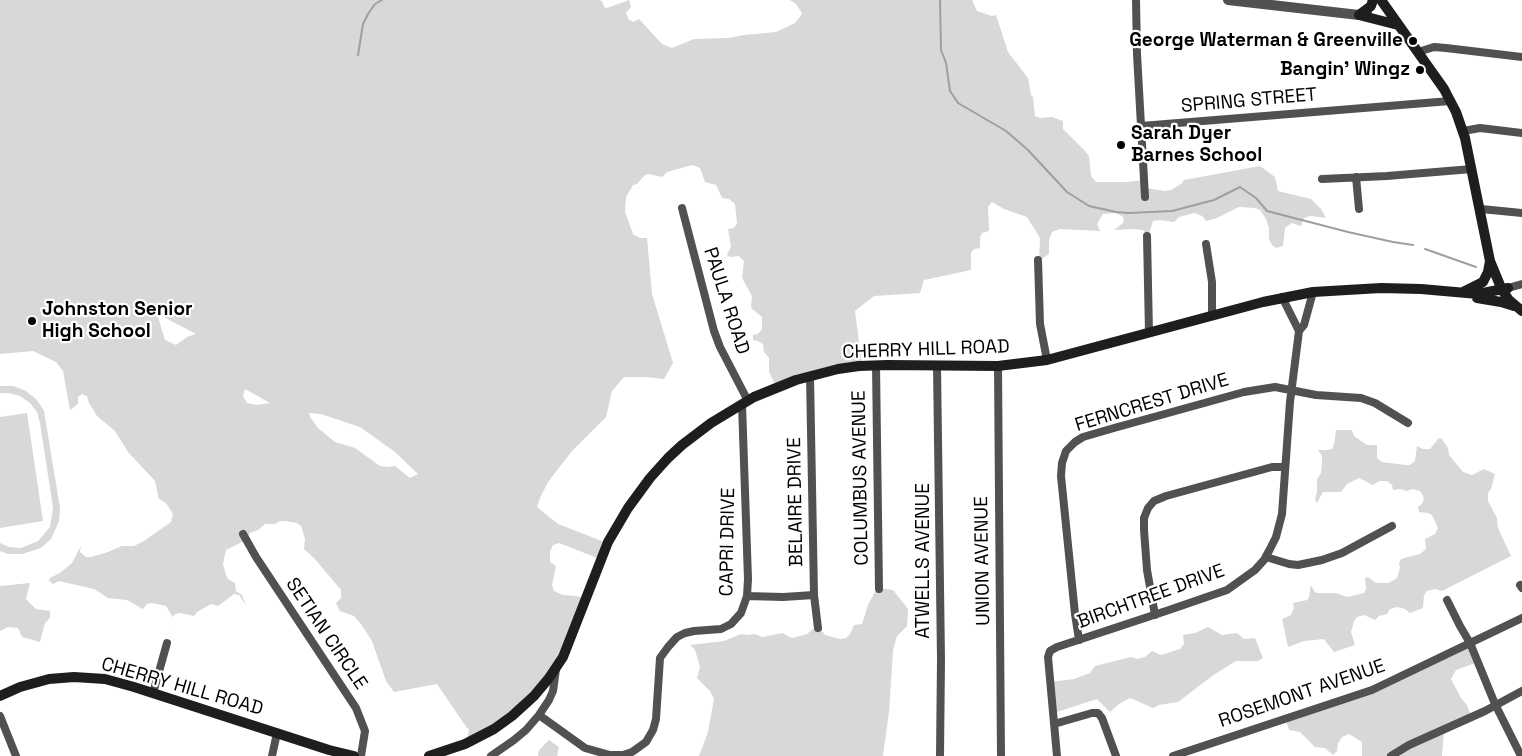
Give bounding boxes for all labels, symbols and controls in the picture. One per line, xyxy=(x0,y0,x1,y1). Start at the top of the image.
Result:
place label: George Waterman & Greenville xyxy=(1129,30,1403,52)
marker: George Waterman & Greenville xyxy=(1407,35,1419,47)
place label: Bangin' Wingz xyxy=(1280,59,1410,81)
marker: Bangin' Wingz xyxy=(1414,64,1426,76)
street label: SPRING STREET xyxy=(1180,84,1318,118)
place label: Sarah Dyer Barnes School xyxy=(1131,123,1262,167)
marker: Sarah Dyer Barnes School xyxy=(1115,139,1127,151)
street label: PAULA ROAD xyxy=(698,245,754,357)
place label: Johnston Senior High School xyxy=(42,299,193,343)
marker: Johnston Senior High School xyxy=(26,315,38,327)
street label: CHERRY HILL ROAD xyxy=(842,336,1010,364)
street label: FERNCREST DRIVE xyxy=(1073,369,1231,437)
street label: COLUMBUS AVENUE xyxy=(848,390,874,566)
street label: BELAIRE DRIVE xyxy=(783,437,809,567)
street label: ATWELLS AVENUE xyxy=(913,483,935,639)
street label: CAPRI DRIVE xyxy=(716,487,740,597)
street label: UNION AVENUE xyxy=(970,496,996,626)
street label: BIRCHTREE DRIVE xyxy=(1074,560,1228,634)
street label: SETIAN CIRCLE xyxy=(280,574,372,694)
street label: CHERRY HILL ROAD xyxy=(98,653,266,721)
street label: ROSEMONT AVENUE xyxy=(1216,655,1388,733)

